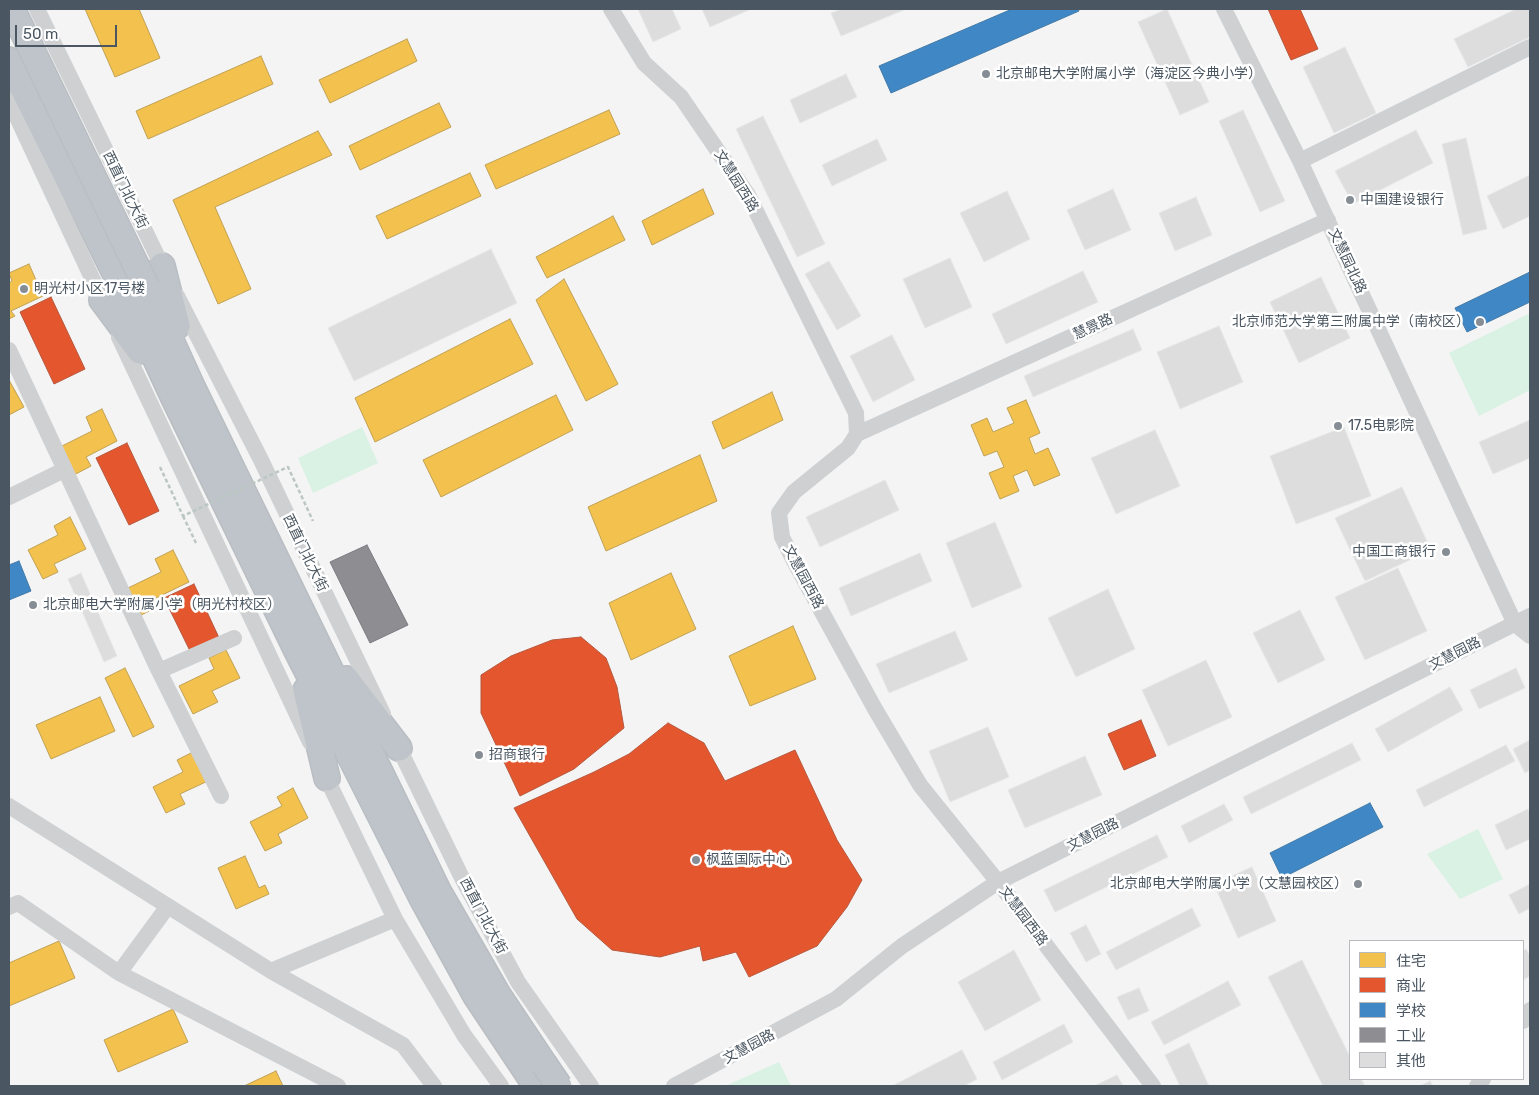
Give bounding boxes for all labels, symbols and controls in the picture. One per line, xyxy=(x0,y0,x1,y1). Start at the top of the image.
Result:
scale bar xyxy=(18,15,120,47)
text: 50 m xyxy=(23,25,58,43)
place label: 北京邮电大学附属小学（海淀区今典小学） xyxy=(996,66,1262,82)
marker: 北京邮电大学附属小学（海淀区今典小学） xyxy=(980,68,992,80)
street label: 文慧园西路 xyxy=(710,147,762,215)
street label: 西直门北大街 xyxy=(99,149,151,231)
place label: 中国建设银行 xyxy=(1360,192,1444,208)
marker: 中国建设银行 xyxy=(1344,194,1356,206)
street label: 文慧园北路 xyxy=(1325,226,1369,296)
place label: 明光村小区17号楼 xyxy=(34,281,145,297)
marker: 明光村小区17号楼 xyxy=(18,283,30,295)
street label: 慧景路 xyxy=(1070,311,1116,343)
place label: 北京师范大学第三附属中学（南校区） xyxy=(1232,314,1470,330)
marker: 北京师范大学第三附属中学（南校区） xyxy=(1474,316,1486,328)
place label: 17.5电影院 xyxy=(1348,418,1414,434)
marker: 17.5电影院 xyxy=(1332,420,1344,432)
street label: 西直门北大街 xyxy=(279,512,331,594)
street label: 文慧园西路 xyxy=(779,542,827,612)
place label: 中国工商银行 xyxy=(1352,544,1436,560)
marker: 中国工商银行 xyxy=(1440,546,1452,558)
place label: 北京邮电大学附属小学（明光村校区） xyxy=(43,597,281,613)
marker: 北京邮电大学附属小学（明光村校区） xyxy=(27,599,39,611)
street label: 文慧园路 xyxy=(1426,634,1484,674)
place label: 招商银行 xyxy=(489,747,545,763)
marker: 招商银行 xyxy=(473,749,485,761)
street label: 文慧园路 xyxy=(1064,815,1122,855)
place label: 枫蓝国际中心 xyxy=(706,852,790,868)
marker: 枫蓝国际中心 xyxy=(690,854,702,866)
street label: 西直门北大街 xyxy=(456,875,510,957)
place label: 北京邮电大学附属小学（文慧园校区） xyxy=(1110,876,1348,892)
marker: 北京邮电大学附属小学（文慧园校区） xyxy=(1352,878,1364,890)
street label: 文慧园西路 xyxy=(995,883,1051,949)
legend xyxy=(1349,940,1524,1080)
text: 住宅 xyxy=(1396,952,1426,970)
text: 商业 xyxy=(1396,977,1426,995)
text: 学校 xyxy=(1396,1002,1426,1020)
street label: 文慧园路 xyxy=(720,1026,778,1068)
text: 工业 xyxy=(1396,1027,1426,1045)
text: 其他 xyxy=(1396,1052,1426,1070)

